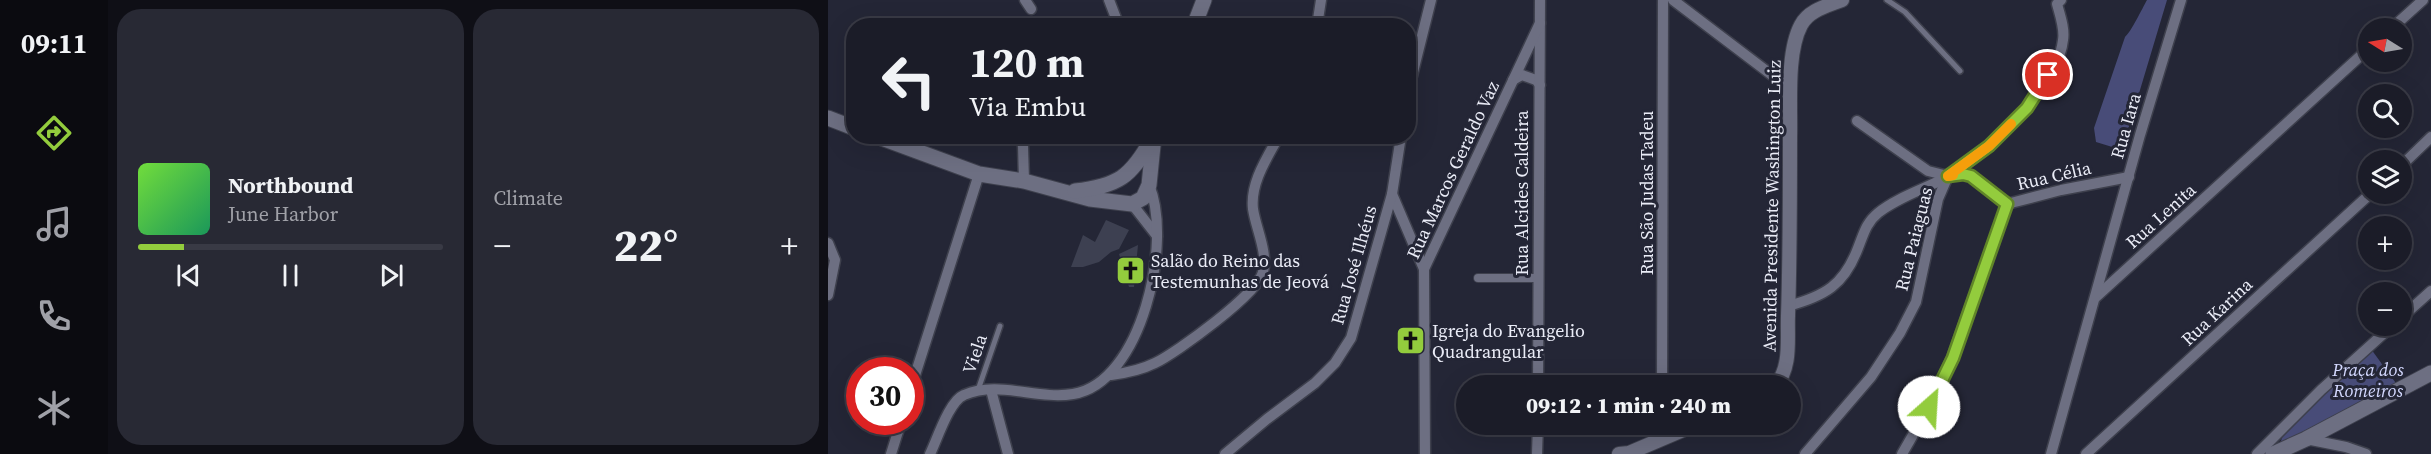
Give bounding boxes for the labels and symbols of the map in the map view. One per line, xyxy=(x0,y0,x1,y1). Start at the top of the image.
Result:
north arrow xyxy=(2358,18,2412,72)
pin xyxy=(2022,49,2073,100)
street label: Avenida Presidente Washington Luiz xyxy=(1756,60,1787,352)
street label: Rua Marcos Geraldo Vaz xyxy=(1400,77,1505,263)
street label: Rua Iara xyxy=(2104,89,2147,162)
street label: Rua Alcides Caldeira xyxy=(1509,109,1534,276)
street label: Rua São Judas Tadeu xyxy=(1634,111,1659,275)
street label: Rua Célia xyxy=(2014,155,2094,196)
street label: Rua Lenita xyxy=(2120,177,2202,254)
street label: Rua Paiaguas xyxy=(1889,184,1939,293)
street label: Rua José Ilhéus xyxy=(1325,202,1383,328)
place label: Salão do Reino das Testemunhas de Jeová xyxy=(1151,248,1330,294)
church icon: Salão do Reino das Testemunhas de Jeová xyxy=(1114,255,1146,287)
street label: Rua Karina xyxy=(2175,271,2258,351)
place label: Igreja do Evangelio Quadrangular xyxy=(1432,318,1585,364)
church icon: Igreja do Evangelio Quadrangular xyxy=(1395,325,1427,357)
street label: Viela xyxy=(956,330,993,377)
speed limit sign: 30 xyxy=(846,357,924,435)
park label: Praça dos Romeiros xyxy=(2331,357,2404,403)
position arrow xyxy=(1897,375,1961,439)

